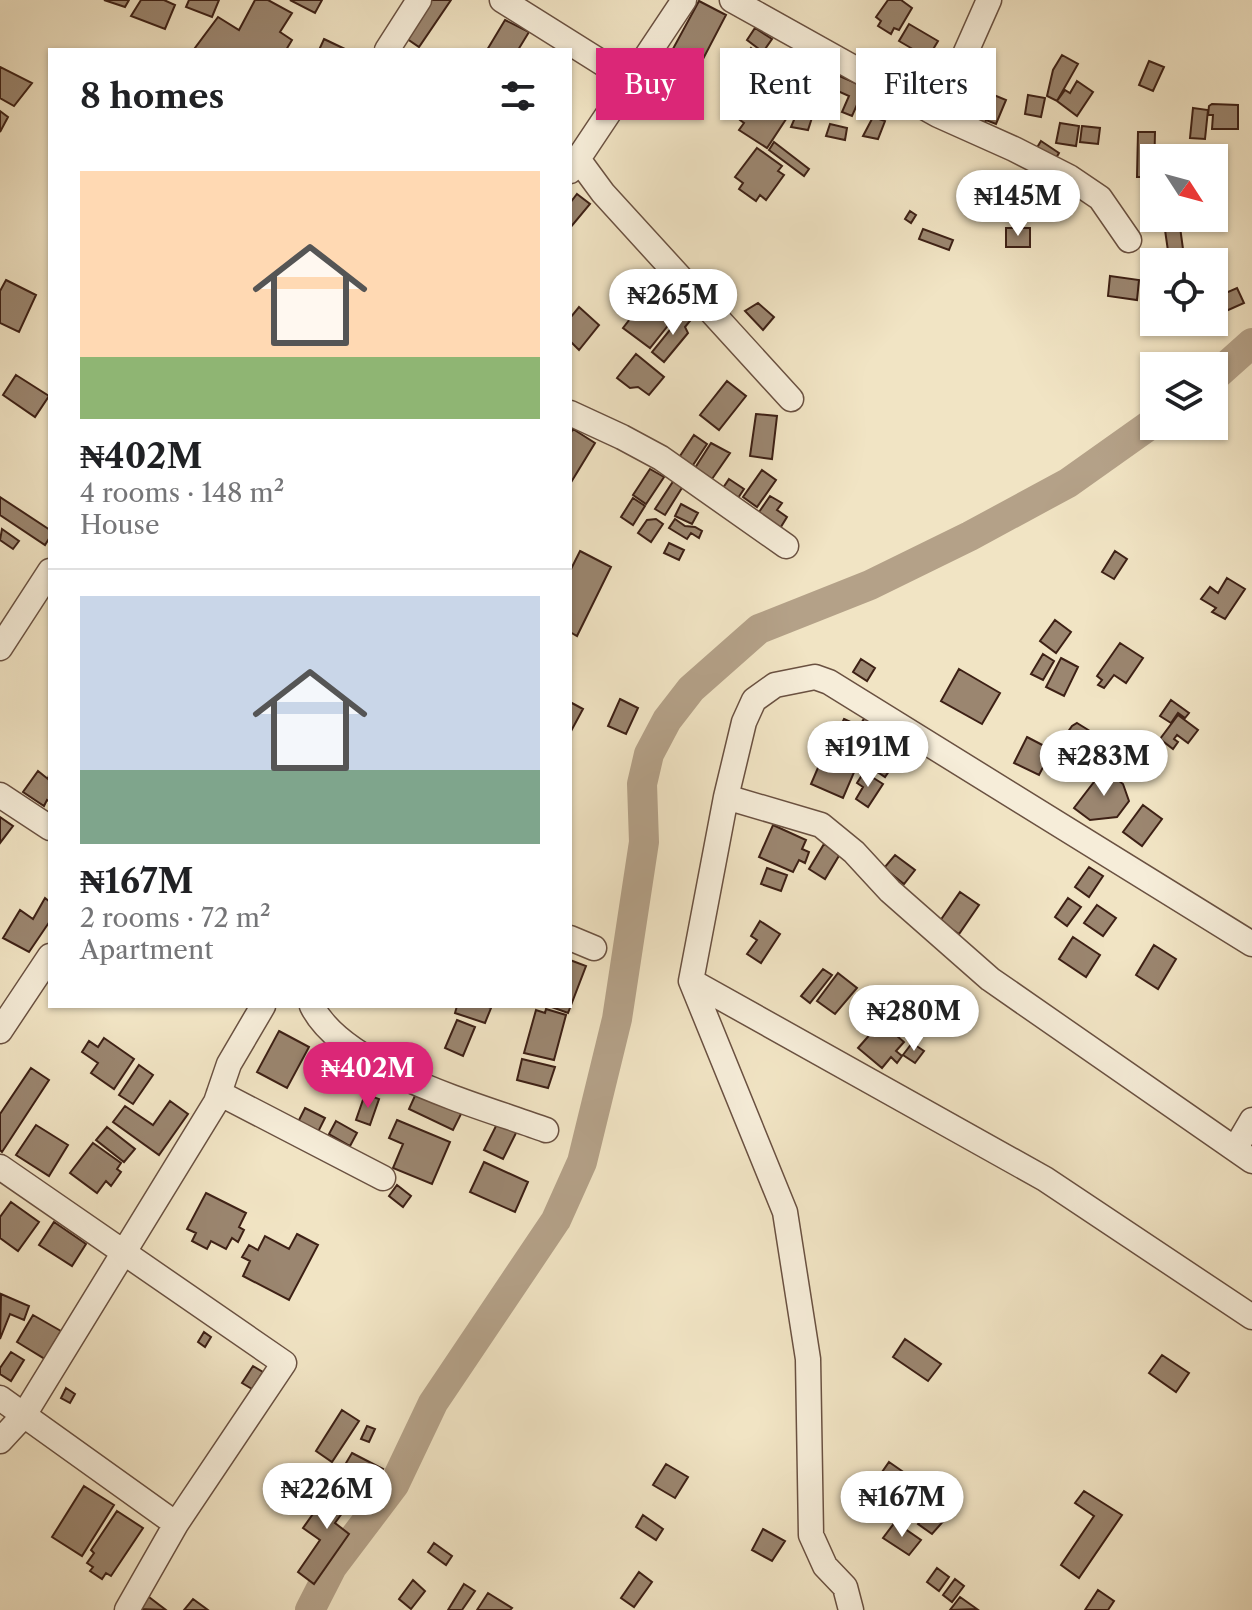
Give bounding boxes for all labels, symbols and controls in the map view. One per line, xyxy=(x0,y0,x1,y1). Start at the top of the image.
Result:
chip: Buy xyxy=(596,48,704,120)
chip: Rent xyxy=(720,48,840,120)
chip: Filters xyxy=(856,48,996,120)
icon: filters xyxy=(496,74,540,118)
text: 8 homes xyxy=(80,75,224,117)
north arrow xyxy=(1140,144,1228,232)
map controls xyxy=(1140,144,1228,440)
pin: ₦145M xyxy=(962,170,1074,238)
text: ₦145M xyxy=(974,180,1062,212)
icon: home xyxy=(238,223,382,367)
button: locate xyxy=(1140,248,1228,336)
pin: ₦265M xyxy=(617,269,729,337)
text: ₦265M xyxy=(627,279,719,311)
button: layers xyxy=(1140,352,1228,440)
text: ₦402M xyxy=(80,435,203,477)
text: 4 rooms · 148 m² xyxy=(80,477,284,509)
text: House xyxy=(80,509,160,541)
icon: home xyxy=(238,648,382,792)
pin: ₦191M xyxy=(812,721,924,789)
pin: ₦283M xyxy=(1048,730,1160,798)
text: ₦191M xyxy=(825,731,911,763)
text: ₦283M xyxy=(1058,740,1150,772)
text: ₦167M xyxy=(80,860,194,902)
text: 2 rooms · 72 m² xyxy=(80,902,271,934)
text: Apartment xyxy=(80,934,213,966)
pin: ₦280M xyxy=(858,985,970,1053)
text: ₦280M xyxy=(867,995,961,1027)
pin: ₦402M xyxy=(312,1042,424,1110)
text: ₦402M xyxy=(321,1052,415,1084)
pin: ₦226M xyxy=(271,1463,383,1531)
pin: ₦167M xyxy=(846,1471,958,1539)
text: ₦226M xyxy=(281,1473,373,1505)
text: ₦167M xyxy=(859,1481,945,1513)

